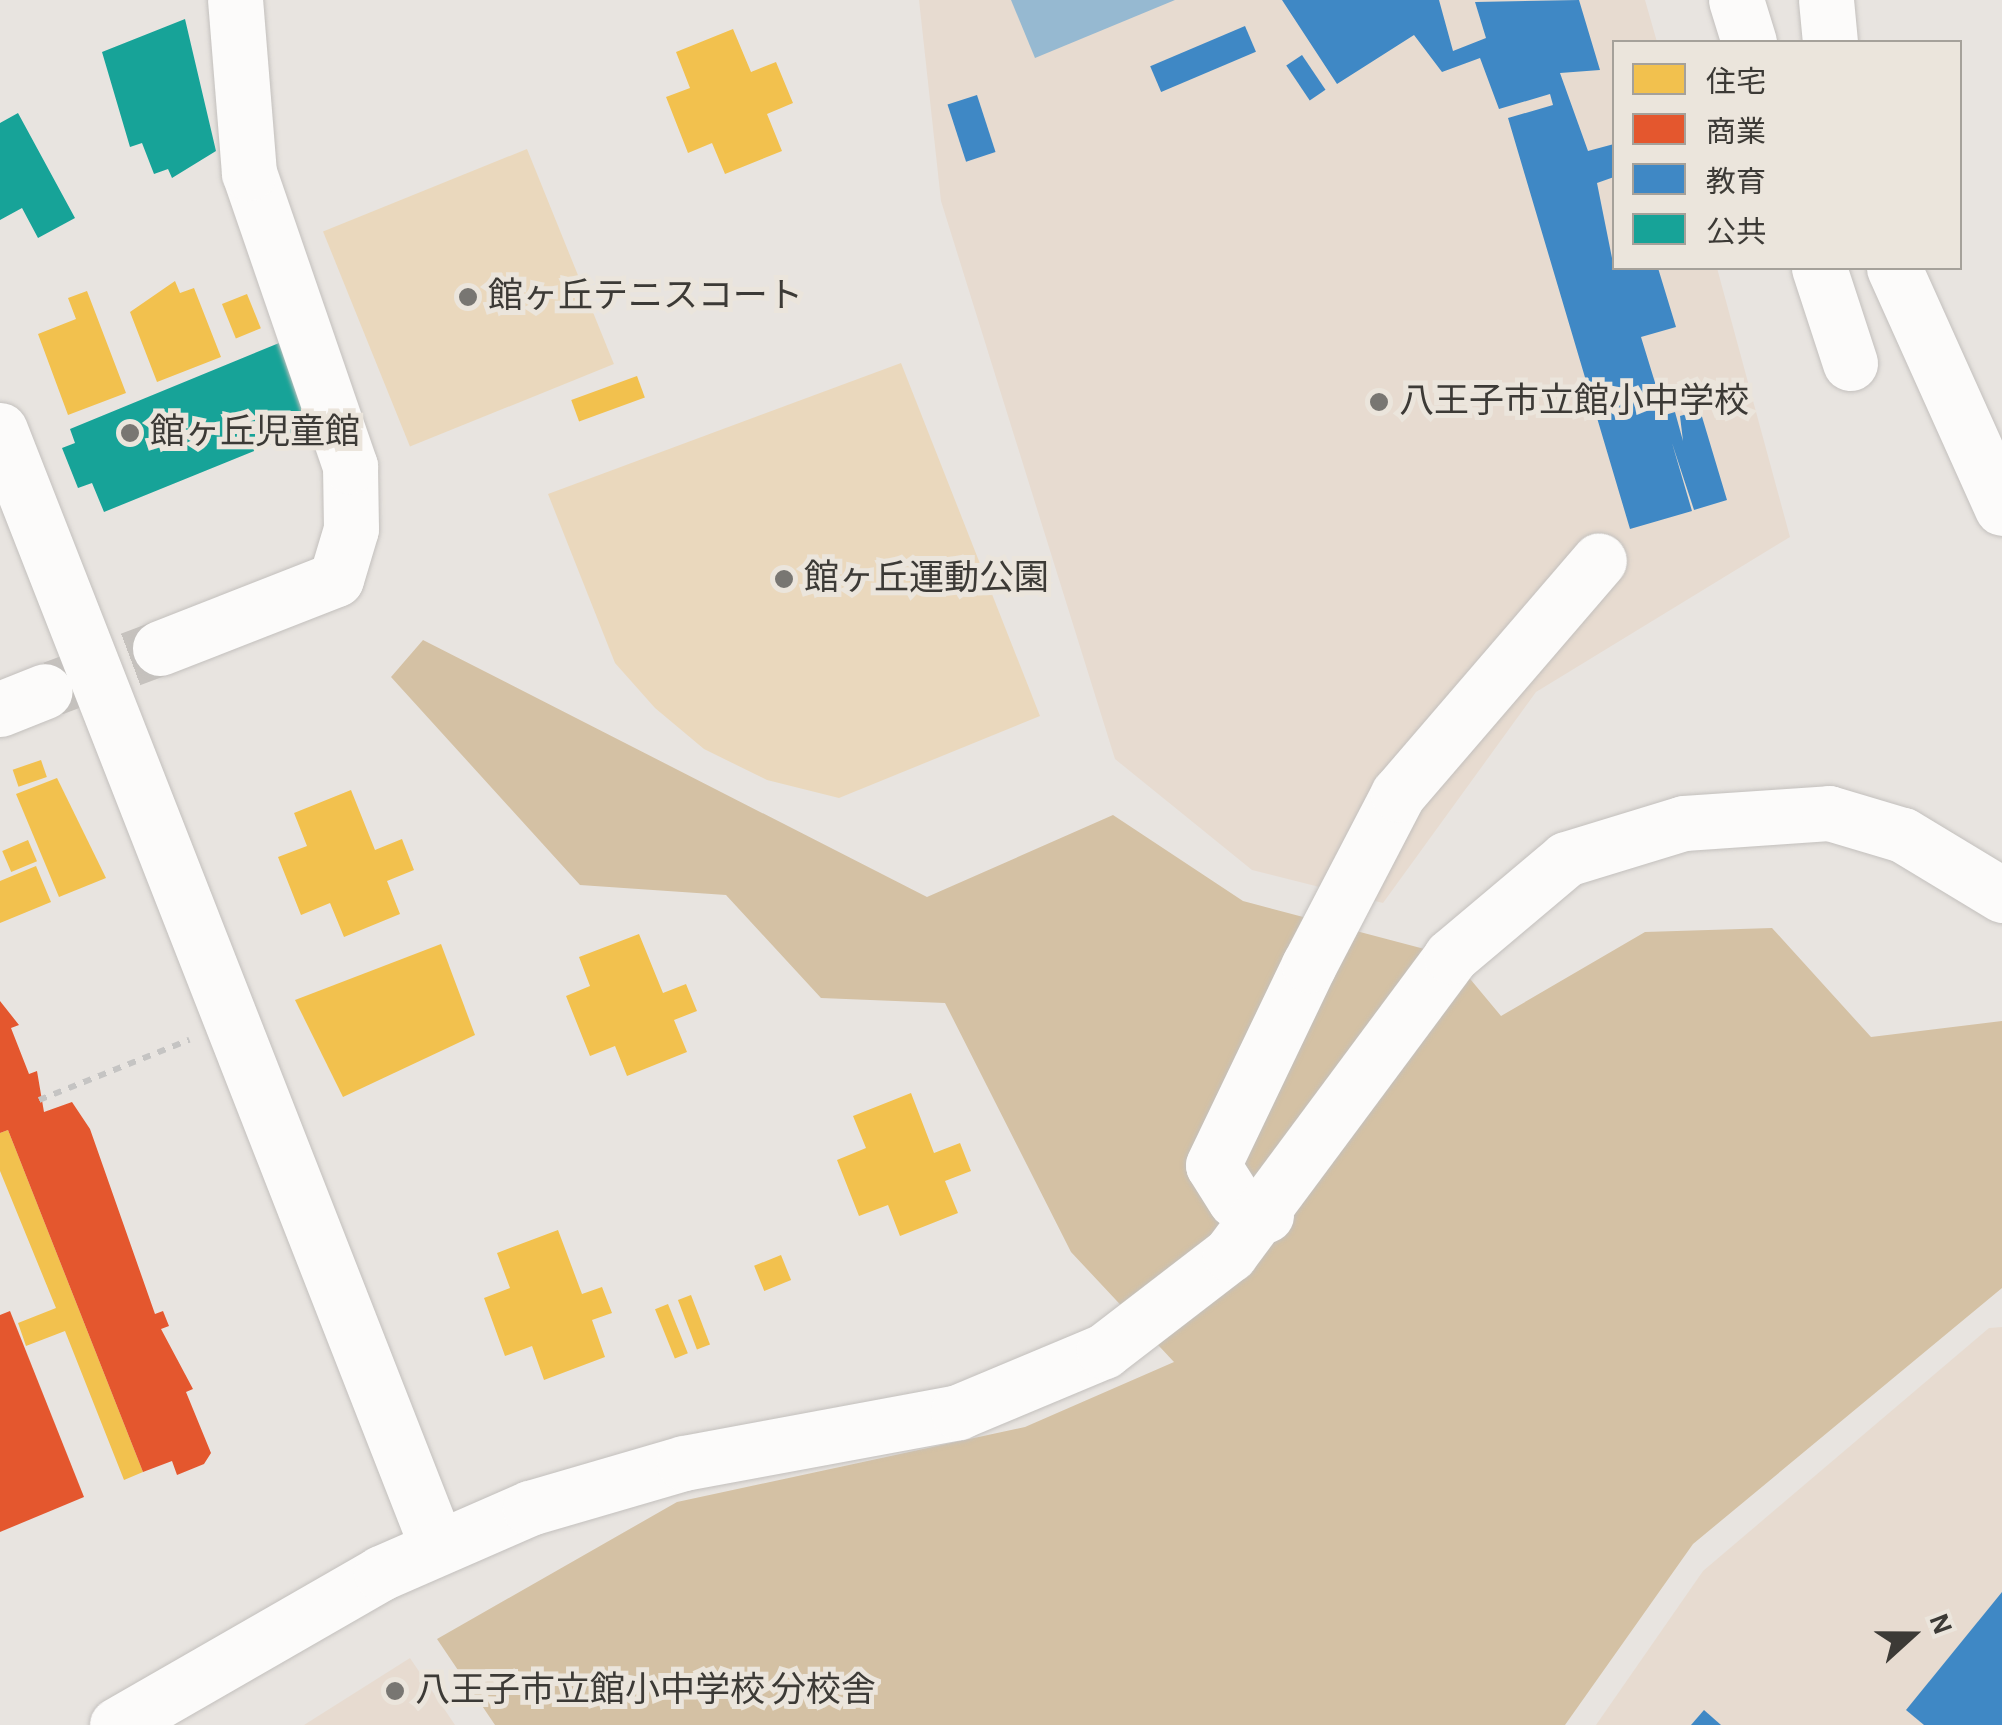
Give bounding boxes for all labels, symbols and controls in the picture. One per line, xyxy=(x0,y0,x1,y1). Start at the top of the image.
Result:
legend xyxy=(1612,40,1962,270)
text: 住宅 xyxy=(1706,68,1766,98)
text: 商業 xyxy=(1706,118,1766,148)
text: 教育 xyxy=(1706,168,1766,198)
text: 公共 xyxy=(1706,218,1766,248)
place label: 館ヶ丘テニスコート xyxy=(488,276,803,318)
marker: 館ヶ丘テニスコート xyxy=(457,286,479,308)
place label: 八王子市立館小中学校 xyxy=(1399,381,1749,423)
marker: 八王子市立館小中学校 xyxy=(1368,391,1390,413)
place label: 館ヶ丘児童館 xyxy=(150,412,360,454)
marker: 館ヶ丘児童館 xyxy=(119,422,141,444)
place label: 館ヶ丘運動公園 xyxy=(804,558,1049,600)
marker: 館ヶ丘運動公園 xyxy=(773,568,795,590)
north arrow xyxy=(1862,1585,1962,1685)
text: N xyxy=(1923,1610,1957,1638)
place label: 八王子市立館小中学校 分校舎 xyxy=(415,1670,876,1712)
marker: 八王子市立館小中学校 分校舎 xyxy=(384,1680,406,1702)

